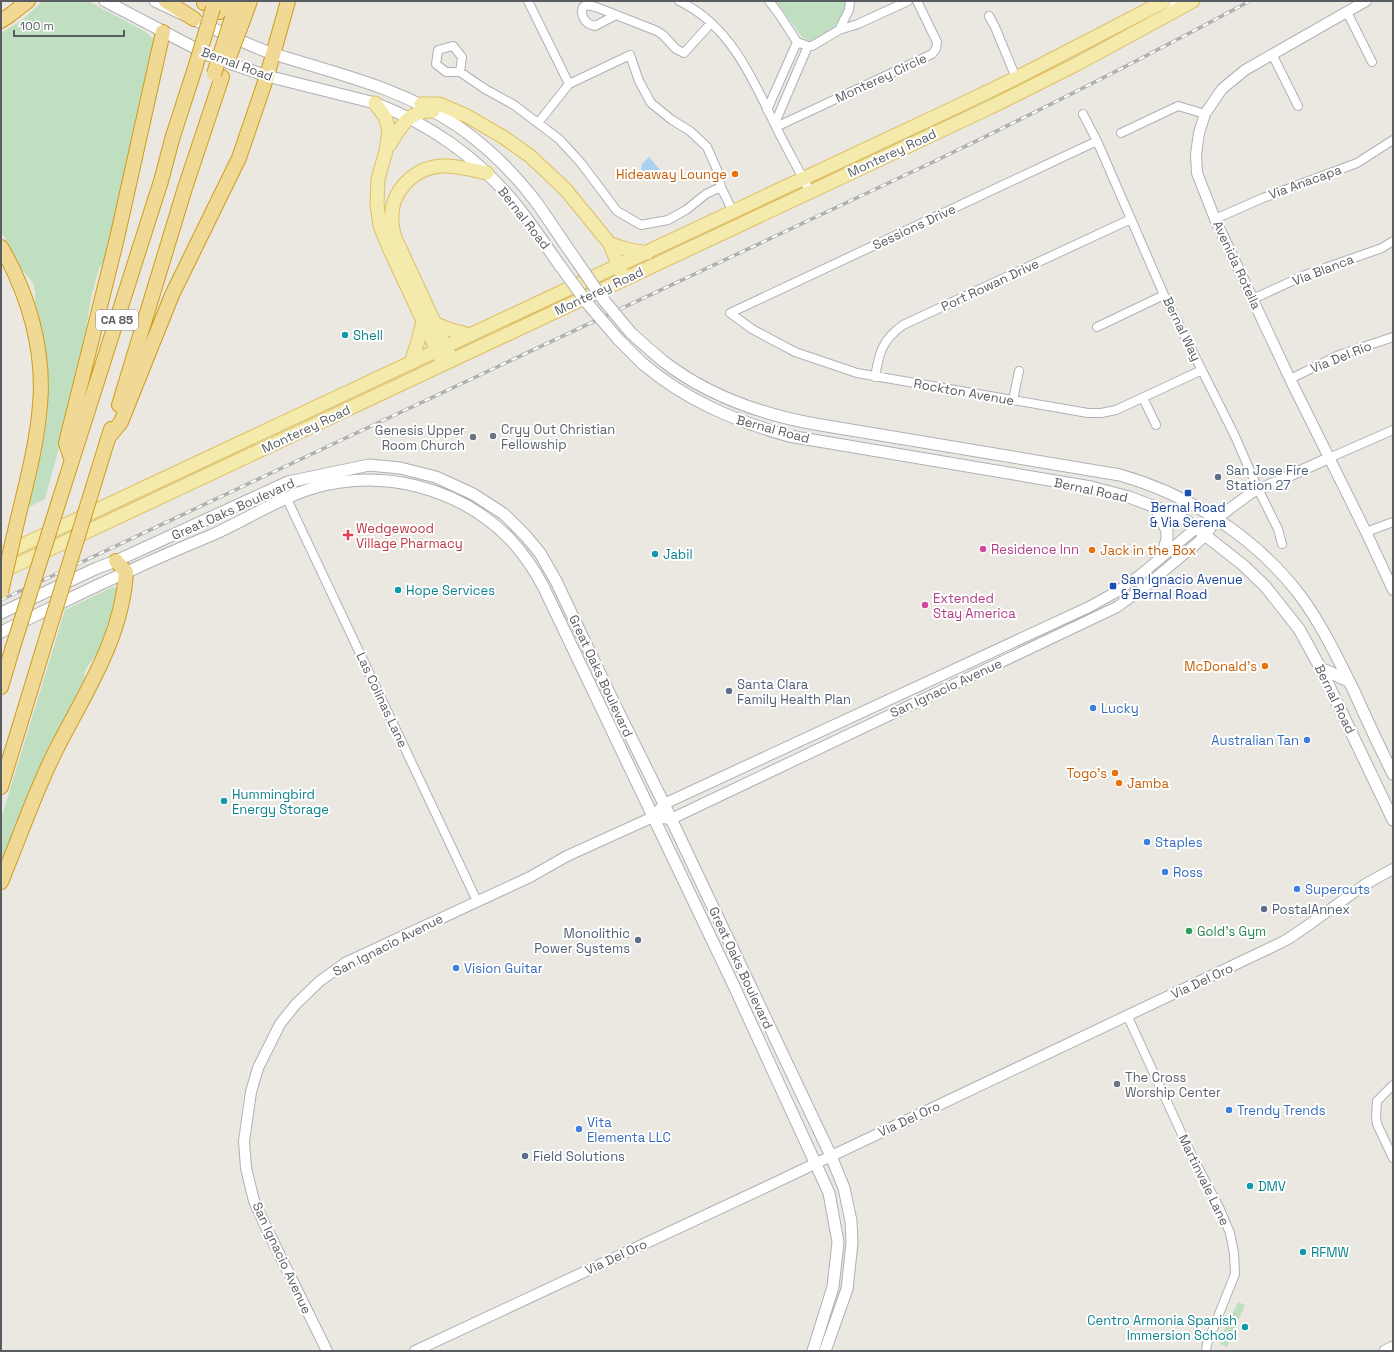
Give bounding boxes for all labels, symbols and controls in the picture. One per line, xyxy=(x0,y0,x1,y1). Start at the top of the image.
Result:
scale bar xyxy=(14,12,124,38)
text: 100 m xyxy=(20,18,54,34)
street label: Bernal Road xyxy=(199,43,275,85)
street label: Monterey Circle xyxy=(833,49,929,107)
street label: Monterey Road xyxy=(845,125,939,181)
street label: Via Anacapa xyxy=(1266,161,1344,203)
place label: Hideaway Lounge xyxy=(616,166,727,183)
marker: Hideaway Lounge xyxy=(730,169,740,179)
street label: Bernal Road xyxy=(494,183,554,253)
street label: Sessions Drive xyxy=(870,200,958,254)
street label: Avenida Rotella xyxy=(1209,218,1265,313)
street label: Via Blanca xyxy=(1290,250,1357,289)
street label: Port Rowan Drive xyxy=(938,255,1042,315)
street label: Monterey Road xyxy=(552,263,646,319)
street label: Bernal Way xyxy=(1159,294,1205,364)
road number: CA 85 xyxy=(96,310,138,330)
place label: Shell xyxy=(353,327,383,344)
marker: Shell xyxy=(340,330,350,340)
street label: Via Del Rio xyxy=(1308,337,1374,377)
street label: Rockton Avenue xyxy=(912,375,1016,409)
street label: Monterey Road xyxy=(259,401,353,457)
street label: Bernal Road xyxy=(735,411,811,447)
place label: Cryy Out Christian Fellowship xyxy=(501,421,615,453)
place label: Genesis Upper Room Church xyxy=(375,422,465,454)
marker: Cryy Out Christian Fellowship xyxy=(488,431,498,441)
marker: Genesis Upper Room Church xyxy=(468,432,478,442)
place label: San Jose Fire Station 27 xyxy=(1226,462,1309,494)
marker: San Jose Fire Station 27 xyxy=(1213,472,1223,482)
street label: Great Oaks Boulevard xyxy=(169,474,297,544)
street label: Bernal Road xyxy=(1053,474,1129,506)
marker: Bernal Road & Via Serena xyxy=(1183,488,1193,498)
place label: Bernal Road & Via Serena xyxy=(1150,499,1227,531)
place label: Wedgewood Village Pharmacy xyxy=(356,520,463,552)
marker: Wedgewood Village Pharmacy xyxy=(343,530,353,540)
place label: Residence Inn xyxy=(991,541,1079,558)
place label: Jack in the Box xyxy=(1100,542,1196,559)
marker: Residence Inn xyxy=(978,544,988,554)
marker: Jack in the Box xyxy=(1087,545,1097,555)
place label: Jabil xyxy=(663,546,693,563)
marker: Jabil xyxy=(650,549,660,559)
place label: San Ignacio Avenue & Bernal Road xyxy=(1121,571,1243,603)
marker: San Ignacio Avenue & Bernal Road xyxy=(1108,581,1118,591)
place label: Hope Services xyxy=(406,582,495,599)
marker: Hope Services xyxy=(393,585,403,595)
place label: Extended Stay America xyxy=(933,590,1016,622)
marker: Extended Stay America xyxy=(920,600,930,610)
street label: Great Oaks Boulevard xyxy=(565,612,637,740)
street label: Las Colinas Lane xyxy=(352,650,412,750)
street label: San Ignacio Avenue xyxy=(887,655,1005,721)
place label: McDonald's xyxy=(1184,658,1257,675)
marker: McDonald's xyxy=(1260,661,1270,671)
street label: Bernal Road xyxy=(1311,662,1359,736)
place label: Santa Clara Family Health Plan xyxy=(737,676,851,708)
marker: Santa Clara Family Health Plan xyxy=(724,686,734,696)
place label: Lucky xyxy=(1101,700,1139,717)
marker: Lucky xyxy=(1088,703,1098,713)
place label: Australian Tan xyxy=(1211,732,1299,749)
marker: Australian Tan xyxy=(1302,735,1312,745)
place label: Togo's xyxy=(1067,765,1107,782)
marker: Togo's xyxy=(1110,768,1120,778)
place label: Jamba xyxy=(1127,775,1169,792)
marker: Jamba xyxy=(1114,778,1124,788)
place label: Hummingbird Energy Storage xyxy=(232,786,329,818)
marker: Hummingbird Energy Storage xyxy=(219,796,229,806)
place label: Staples xyxy=(1155,834,1203,851)
marker: Staples xyxy=(1142,837,1152,847)
place label: Ross xyxy=(1173,864,1203,881)
marker: Ross xyxy=(1160,867,1170,877)
place label: Supercuts xyxy=(1305,881,1370,898)
marker: Supercuts xyxy=(1292,884,1302,894)
place label: PostalAnnex xyxy=(1272,901,1350,918)
street label: Great Oaks Boulevard xyxy=(705,904,777,1032)
marker: PostalAnnex xyxy=(1259,904,1269,914)
street label: San Ignacio Avenue xyxy=(330,910,446,980)
place label: Gold's Gym xyxy=(1197,923,1266,940)
place label: Monolithic Power Systems xyxy=(534,925,630,957)
marker: Gold's Gym xyxy=(1184,926,1194,936)
marker: Monolithic Power Systems xyxy=(633,935,643,945)
street label: Via Del Oro xyxy=(1168,959,1236,1003)
place label: Vision Guitar xyxy=(464,960,543,977)
marker: Vision Guitar xyxy=(451,963,461,973)
place label: The Cross Worship Center xyxy=(1125,1069,1221,1101)
marker: The Cross Worship Center xyxy=(1112,1079,1122,1089)
street label: Via Del Oro xyxy=(875,1097,943,1141)
place label: Trendy Trends xyxy=(1237,1102,1326,1119)
marker: Trendy Trends xyxy=(1224,1105,1234,1115)
place label: Vita Elementa LLC xyxy=(587,1114,671,1146)
marker: Vita Elementa LLC xyxy=(574,1124,584,1134)
street label: Martinvale Lane xyxy=(1175,1132,1233,1228)
place label: Field Solutions xyxy=(533,1148,625,1165)
marker: Field Solutions xyxy=(520,1151,530,1161)
place label: DMV xyxy=(1258,1178,1286,1195)
marker: DMV xyxy=(1245,1181,1255,1191)
street label: San Ignacio Avenue xyxy=(249,1199,315,1317)
street label: Via Del Oro xyxy=(582,1235,650,1279)
place label: RFMW xyxy=(1311,1244,1349,1261)
marker: RFMW xyxy=(1298,1247,1308,1257)
place label: Centro Armonia Spanish Immersion School xyxy=(1087,1312,1237,1344)
marker: Centro Armonia Spanish Immersion School xyxy=(1240,1322,1250,1332)

